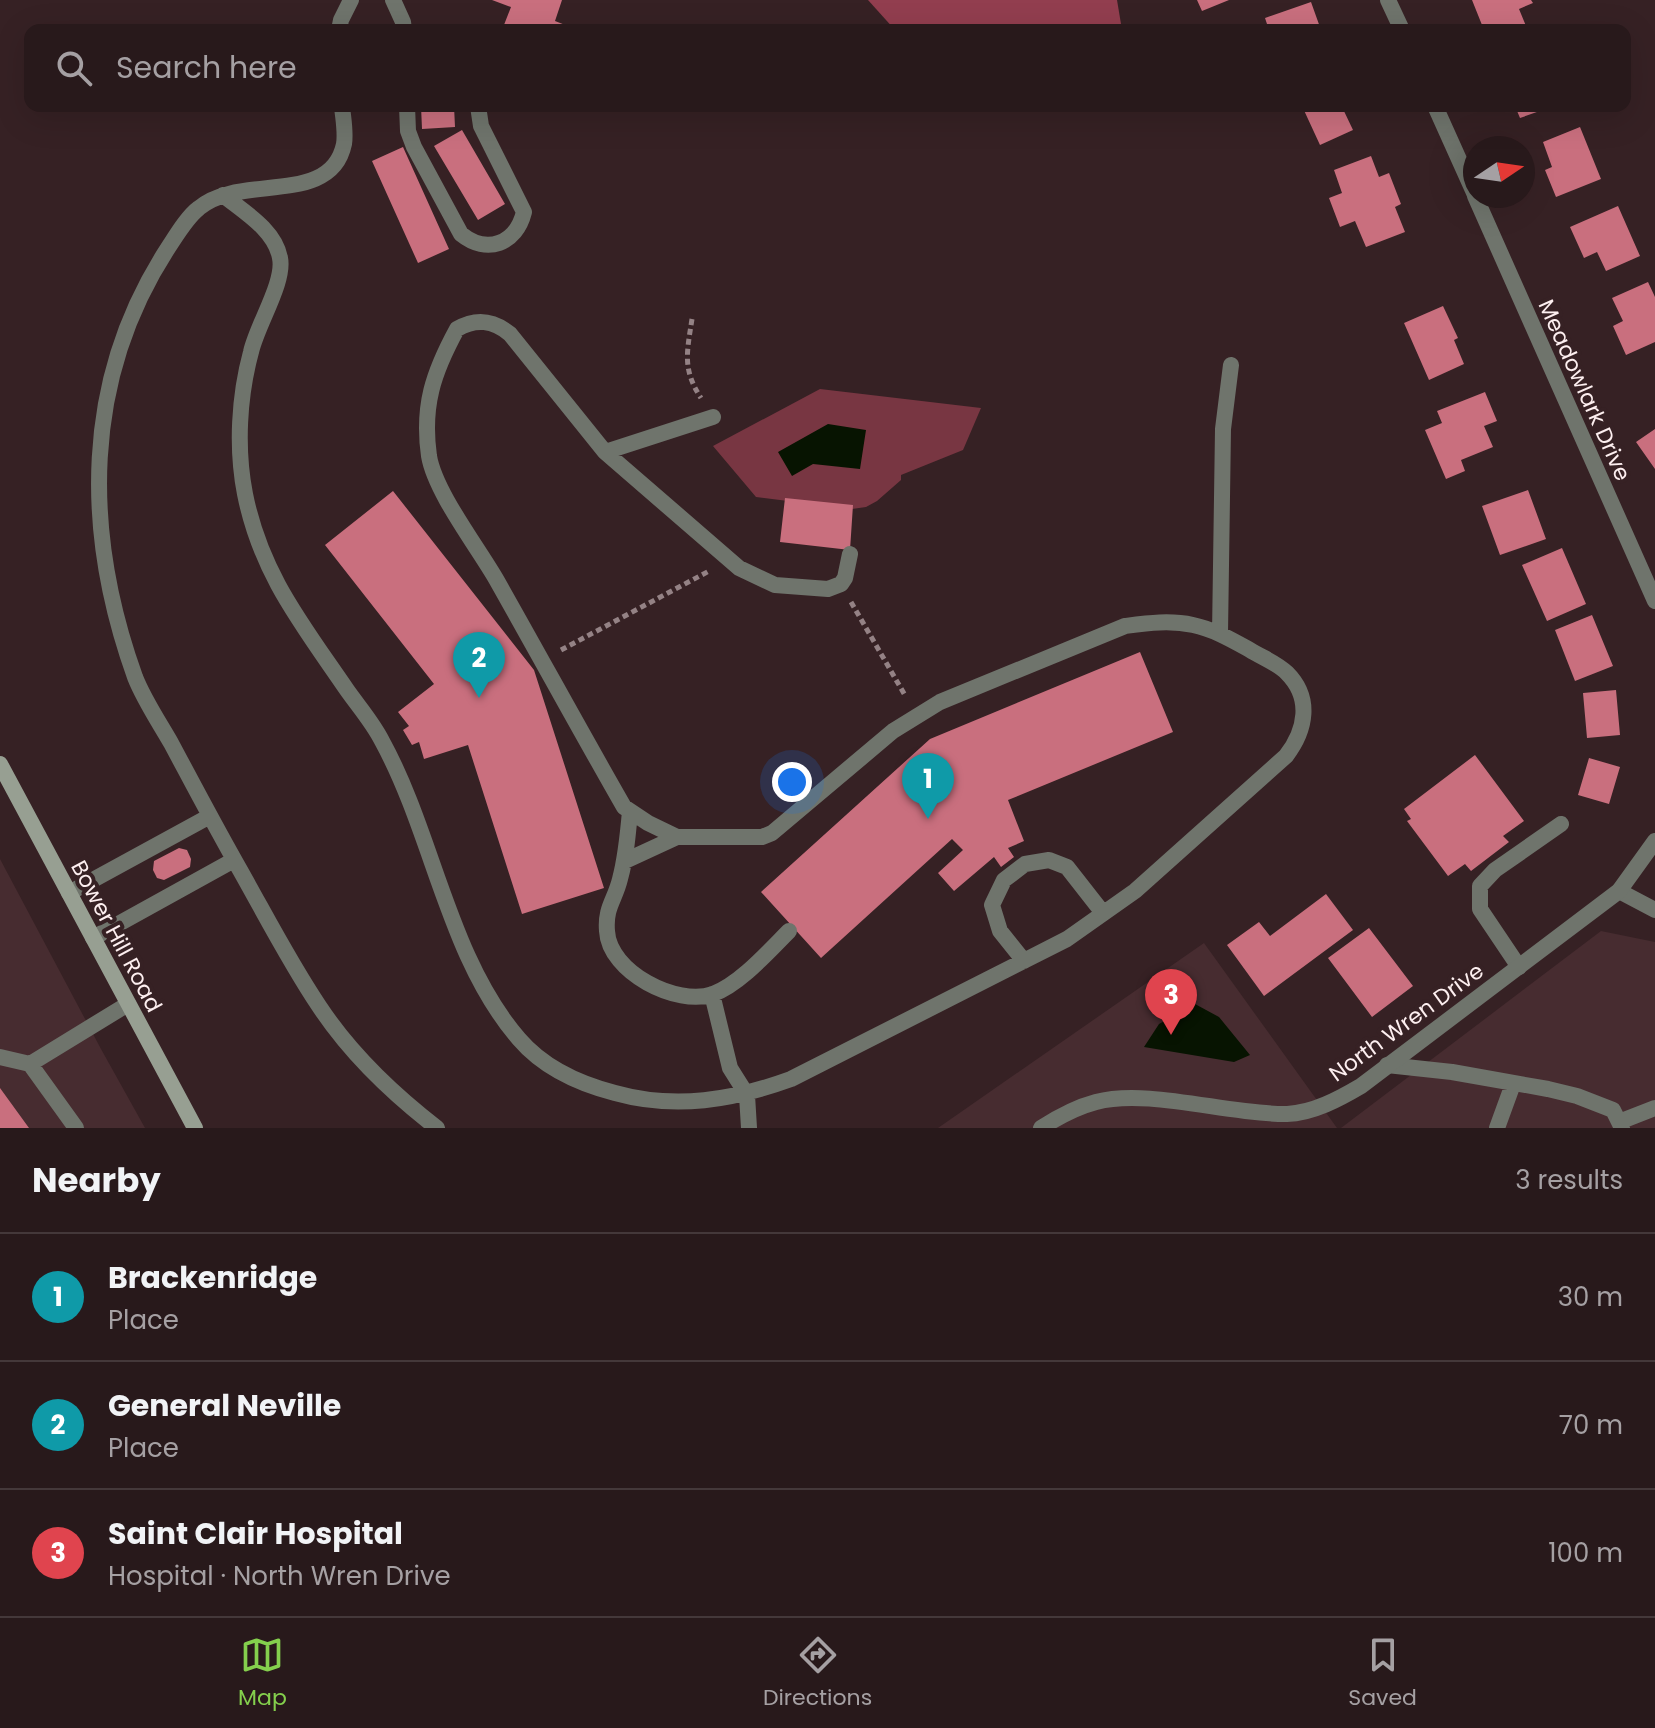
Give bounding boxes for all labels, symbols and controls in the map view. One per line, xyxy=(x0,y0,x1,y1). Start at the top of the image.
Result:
search box xyxy=(24,24,1631,112)
icon: search xyxy=(52,46,96,90)
text: Search here xyxy=(116,46,297,89)
north arrow xyxy=(1463,136,1535,208)
street label: Meadowlark Drive xyxy=(1531,295,1638,486)
pin: 2 xyxy=(453,632,505,698)
pin: 1 xyxy=(902,753,954,819)
your location xyxy=(772,762,812,802)
street label: Bower Hill Road xyxy=(63,855,170,1018)
street label: North Wren Drive xyxy=(1323,956,1490,1089)
pin: 3 xyxy=(1145,969,1197,1035)
text: Nearby xyxy=(32,1156,161,1204)
text: 3 results xyxy=(1515,1162,1623,1198)
text: Brackenridge xyxy=(108,1256,317,1299)
text: 1 xyxy=(53,1279,63,1315)
text: 30 m xyxy=(1558,1279,1623,1315)
text: Place xyxy=(108,1302,179,1338)
text: General Neville xyxy=(108,1384,341,1427)
text: 2 xyxy=(51,1407,65,1443)
text: 70 m xyxy=(1559,1407,1623,1443)
text: Place xyxy=(108,1430,179,1466)
text: Saint Clair Hospital xyxy=(108,1512,403,1555)
text: 3 xyxy=(50,1535,66,1571)
text: 100 m xyxy=(1548,1535,1623,1571)
text: Hospital · North Wren Drive xyxy=(108,1558,451,1594)
tab: Map xyxy=(238,1633,287,1714)
tab: Directions xyxy=(763,1633,872,1714)
tab: Saved xyxy=(1348,1633,1417,1714)

